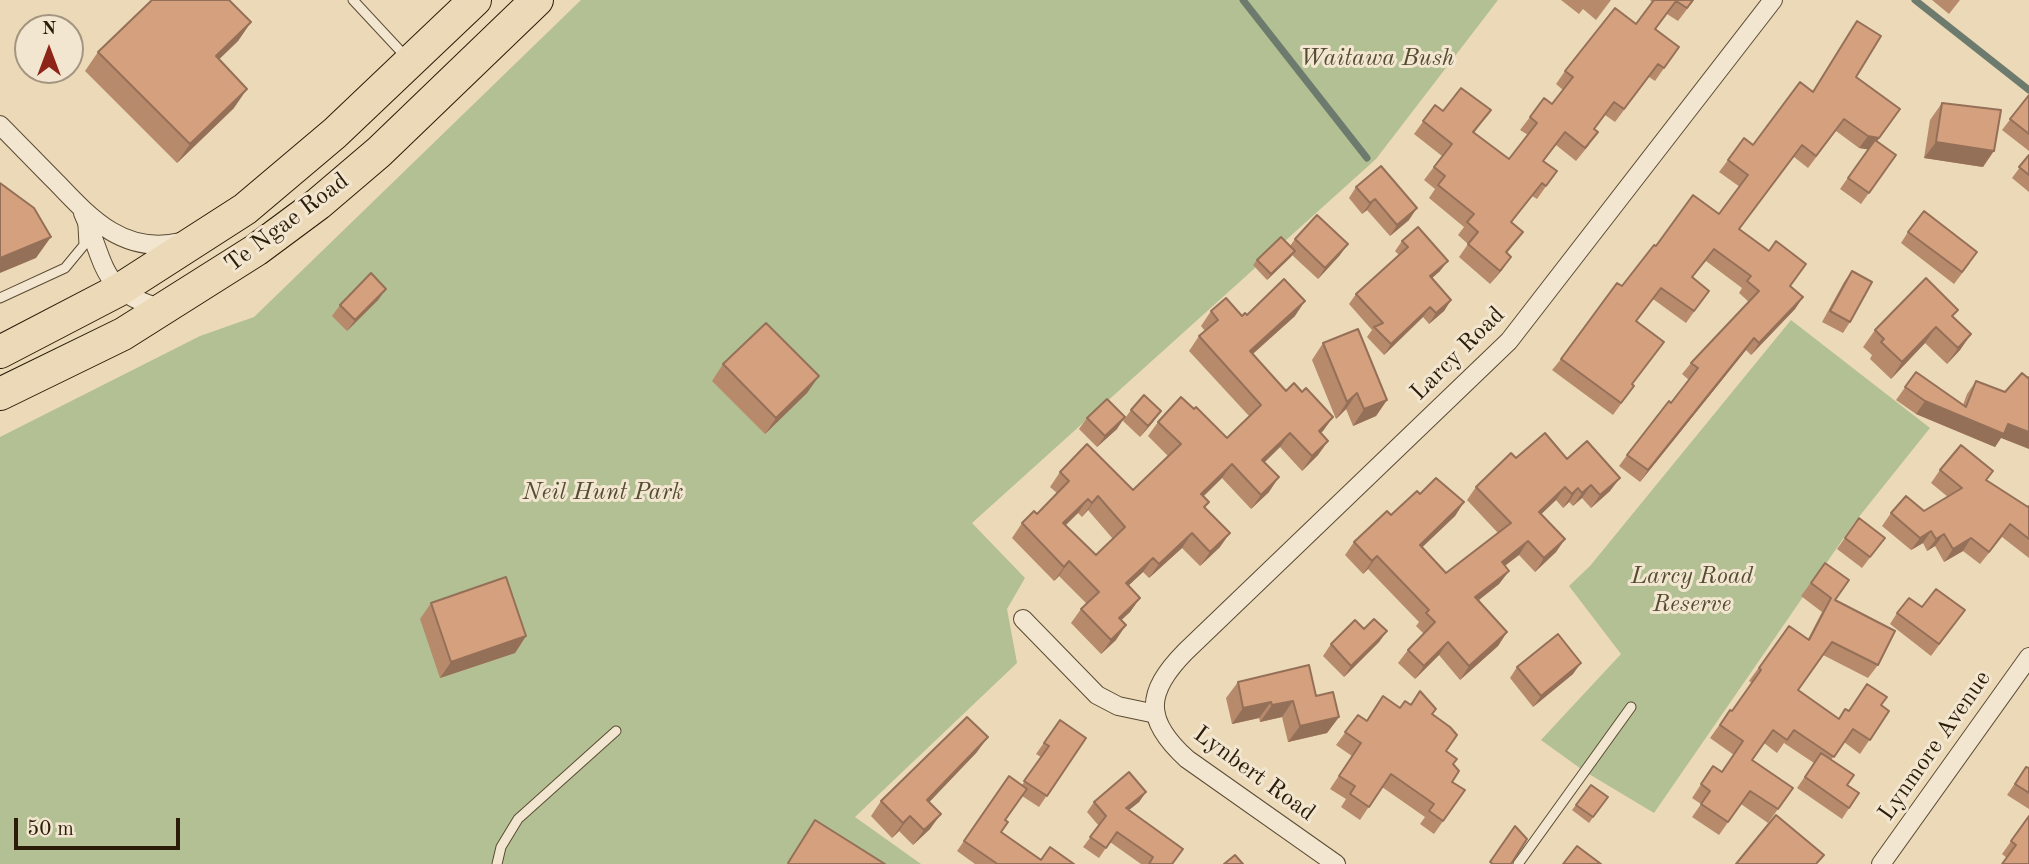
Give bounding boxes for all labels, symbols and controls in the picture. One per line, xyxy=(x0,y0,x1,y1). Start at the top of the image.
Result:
north arrow xyxy=(14,14,84,84)
text: N xyxy=(42,20,56,39)
park label: Waitawa Bush xyxy=(1300,45,1454,73)
street label: Te Ngae Road xyxy=(219,167,355,279)
street label: Larcy Road xyxy=(1405,301,1511,407)
park label: Neil Hunt Park xyxy=(522,479,684,507)
park label: Larcy Road Reserve xyxy=(1631,563,1753,619)
street label: Lynmore Avenue xyxy=(1873,665,1997,827)
street label: Lynbert Road xyxy=(1187,720,1321,828)
scale bar xyxy=(18,804,184,848)
text: 50 m xyxy=(27,819,74,840)

